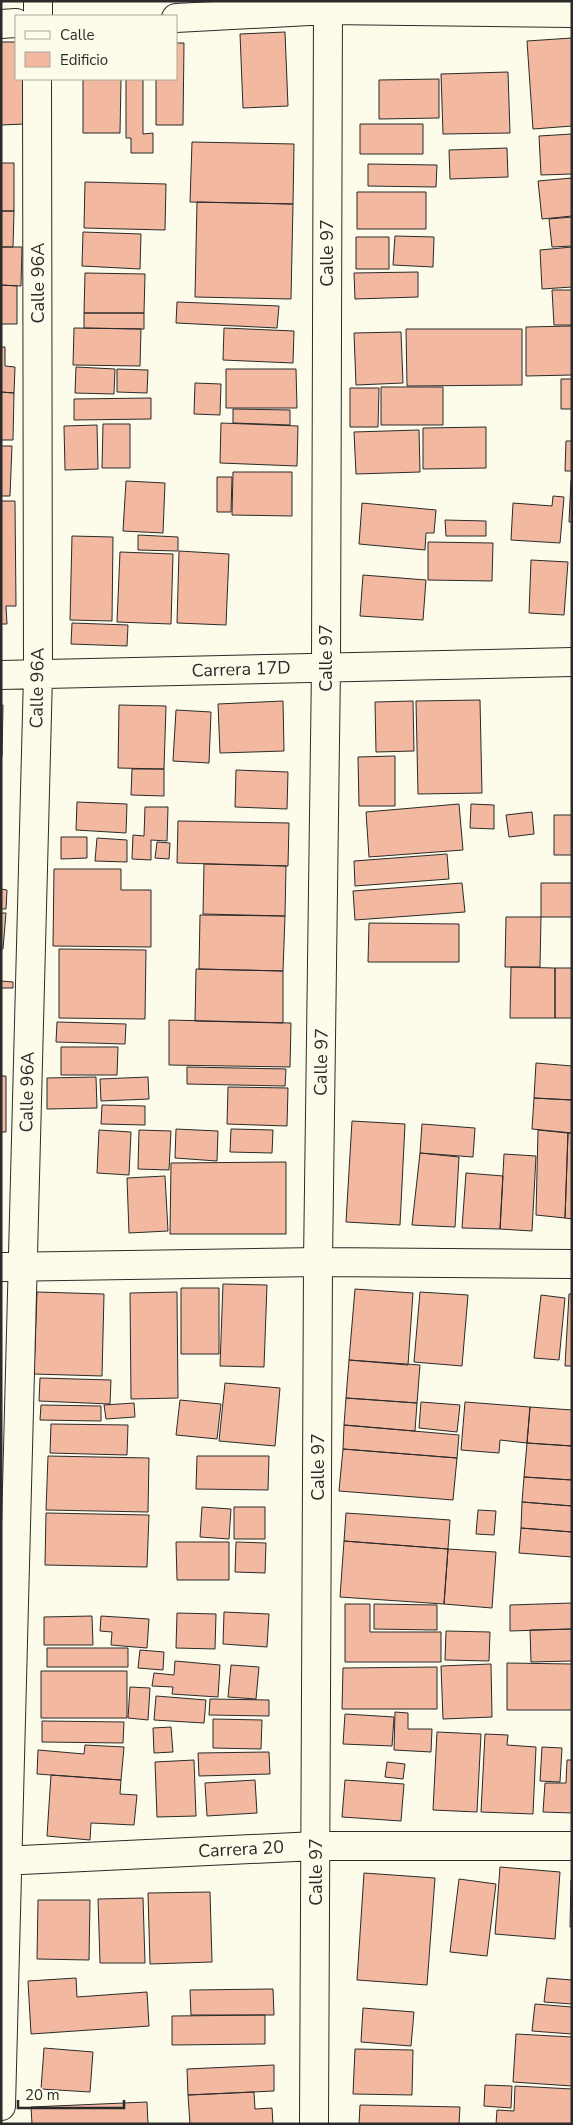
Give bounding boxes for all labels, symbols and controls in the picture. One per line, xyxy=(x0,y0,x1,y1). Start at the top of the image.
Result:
legend xyxy=(15,15,178,80)
text: Calle xyxy=(60,25,95,45)
text: Edificio xyxy=(60,50,108,70)
street label: Calle 97 xyxy=(315,219,339,287)
street label: Calle 96A xyxy=(26,243,50,323)
street label: Calle 97 xyxy=(314,624,338,692)
street label: Calle 96A xyxy=(24,647,50,729)
street label: Carrera 17D xyxy=(191,655,291,683)
street label: Calle 97 xyxy=(308,1028,334,1096)
street label: Calle 96A xyxy=(14,1051,40,1133)
street label: Calle 97 xyxy=(306,1433,330,1501)
street label: Carrera 20 xyxy=(198,1835,284,1863)
street label: Calle 97 xyxy=(304,1838,328,1906)
scale bar xyxy=(18,2078,124,2110)
text: 20 m xyxy=(25,2085,60,2105)

